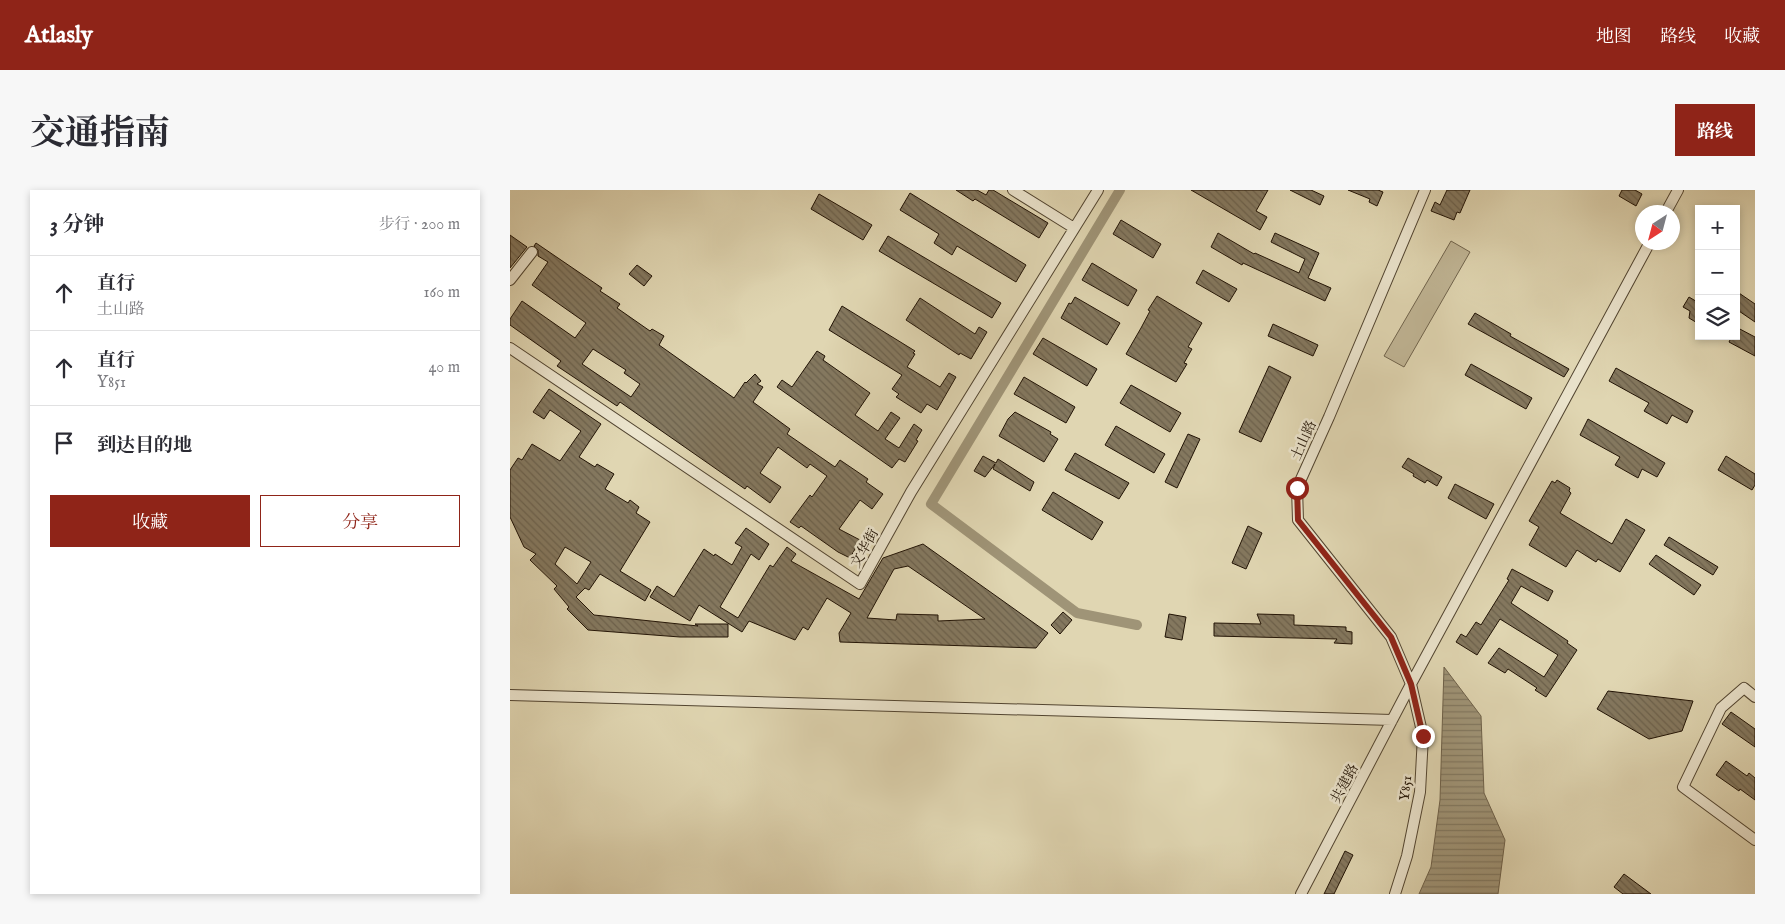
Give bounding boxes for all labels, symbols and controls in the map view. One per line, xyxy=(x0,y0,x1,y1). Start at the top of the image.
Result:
text: Atlasly xyxy=(25,20,93,51)
text: 地图 xyxy=(1596,26,1632,49)
text: 路线 xyxy=(1660,26,1696,49)
text: 收藏 xyxy=(1724,26,1760,49)
button: 路线 xyxy=(1675,104,1755,156)
text: 交通指南 xyxy=(30,112,170,157)
north arrow xyxy=(1635,205,1680,250)
map controls xyxy=(1695,205,1740,340)
button: + xyxy=(1695,205,1740,250)
text: 3 分钟 xyxy=(50,212,104,239)
text: 步行 · 200 m xyxy=(378,215,460,235)
button: − xyxy=(1695,250,1740,295)
text: 直行 xyxy=(97,272,135,296)
icon: ahead xyxy=(50,279,78,307)
text: 160 m xyxy=(424,283,460,303)
button: layers xyxy=(1695,295,1740,340)
text: 土山路 xyxy=(97,300,145,320)
text: 直行 xyxy=(97,349,135,373)
icon: ahead xyxy=(50,354,78,382)
text: 40 m xyxy=(428,358,460,378)
text: Y851 xyxy=(97,373,126,393)
street label: 土山路 xyxy=(1287,418,1321,463)
icon: arrive xyxy=(50,429,78,457)
text: 到达目的地 xyxy=(97,434,192,458)
route start xyxy=(1286,477,1309,500)
button: 收藏 xyxy=(50,495,250,547)
button: 分享 xyxy=(260,495,460,547)
street label: 文华街 xyxy=(847,526,883,571)
route end xyxy=(1412,725,1435,748)
street label: 共建路 xyxy=(1327,761,1363,806)
street label: Y851 xyxy=(1396,774,1416,802)

